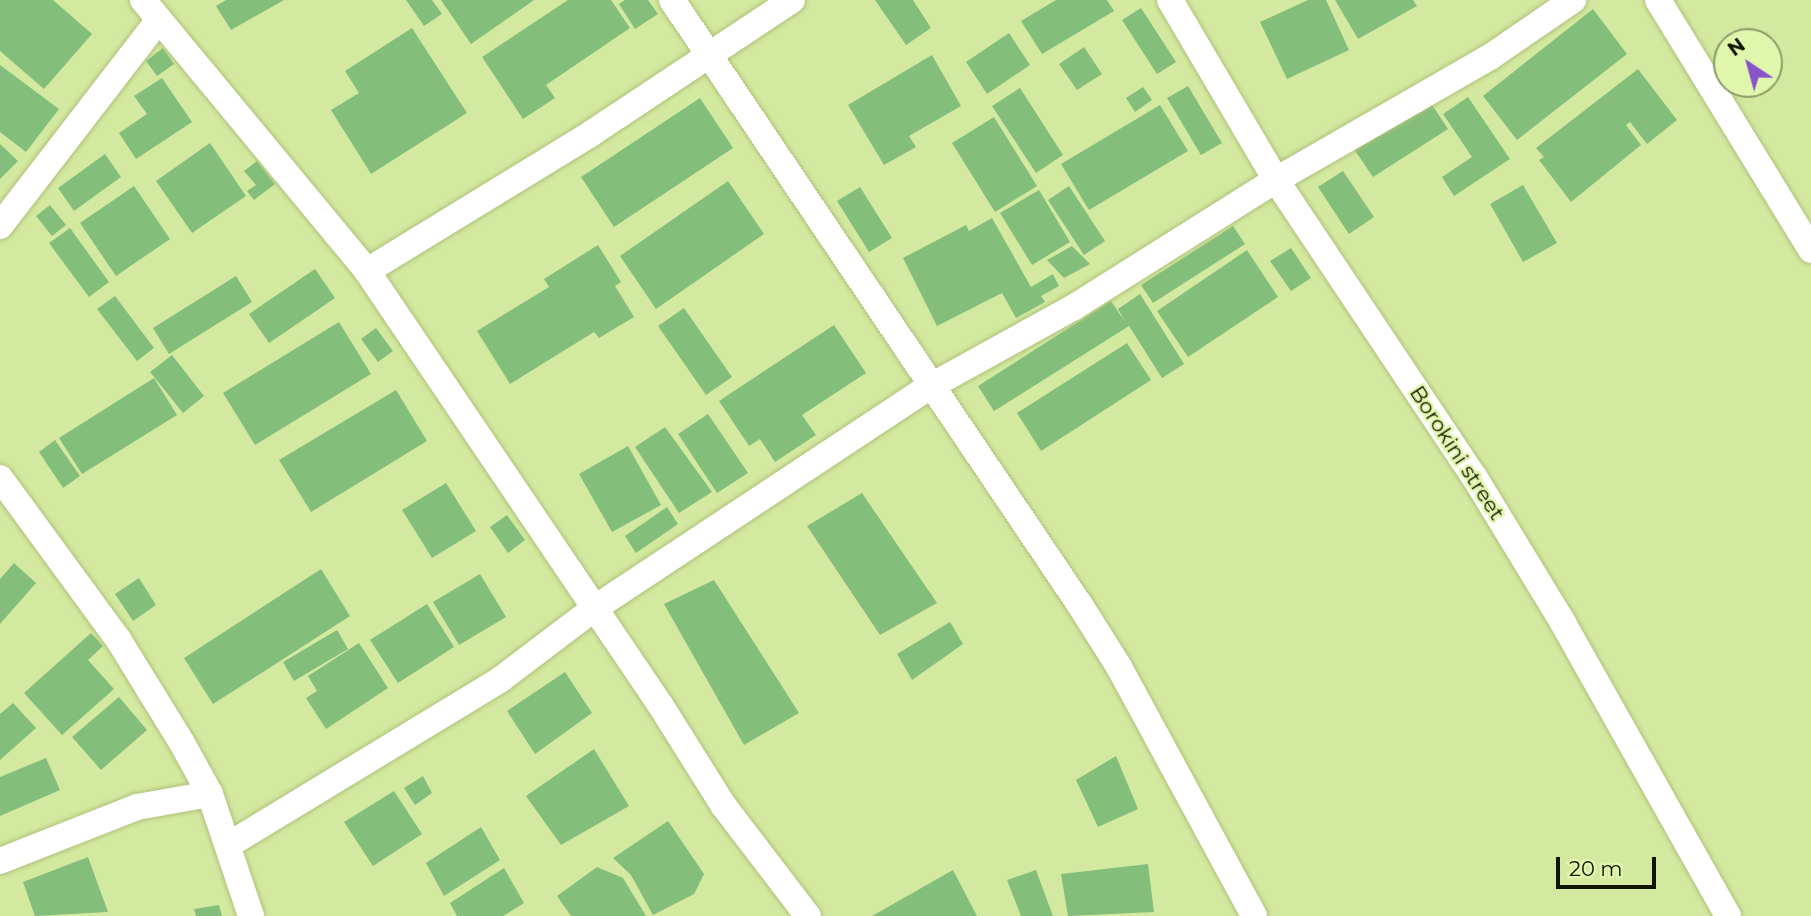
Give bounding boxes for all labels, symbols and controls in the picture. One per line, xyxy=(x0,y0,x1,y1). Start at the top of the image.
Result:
north arrow xyxy=(1713,28,1783,98)
text: N xyxy=(1724,33,1750,61)
street label: Borokini street xyxy=(1404,381,1510,525)
scale bar xyxy=(1559,842,1659,886)
text: 20 m xyxy=(1569,856,1623,881)

